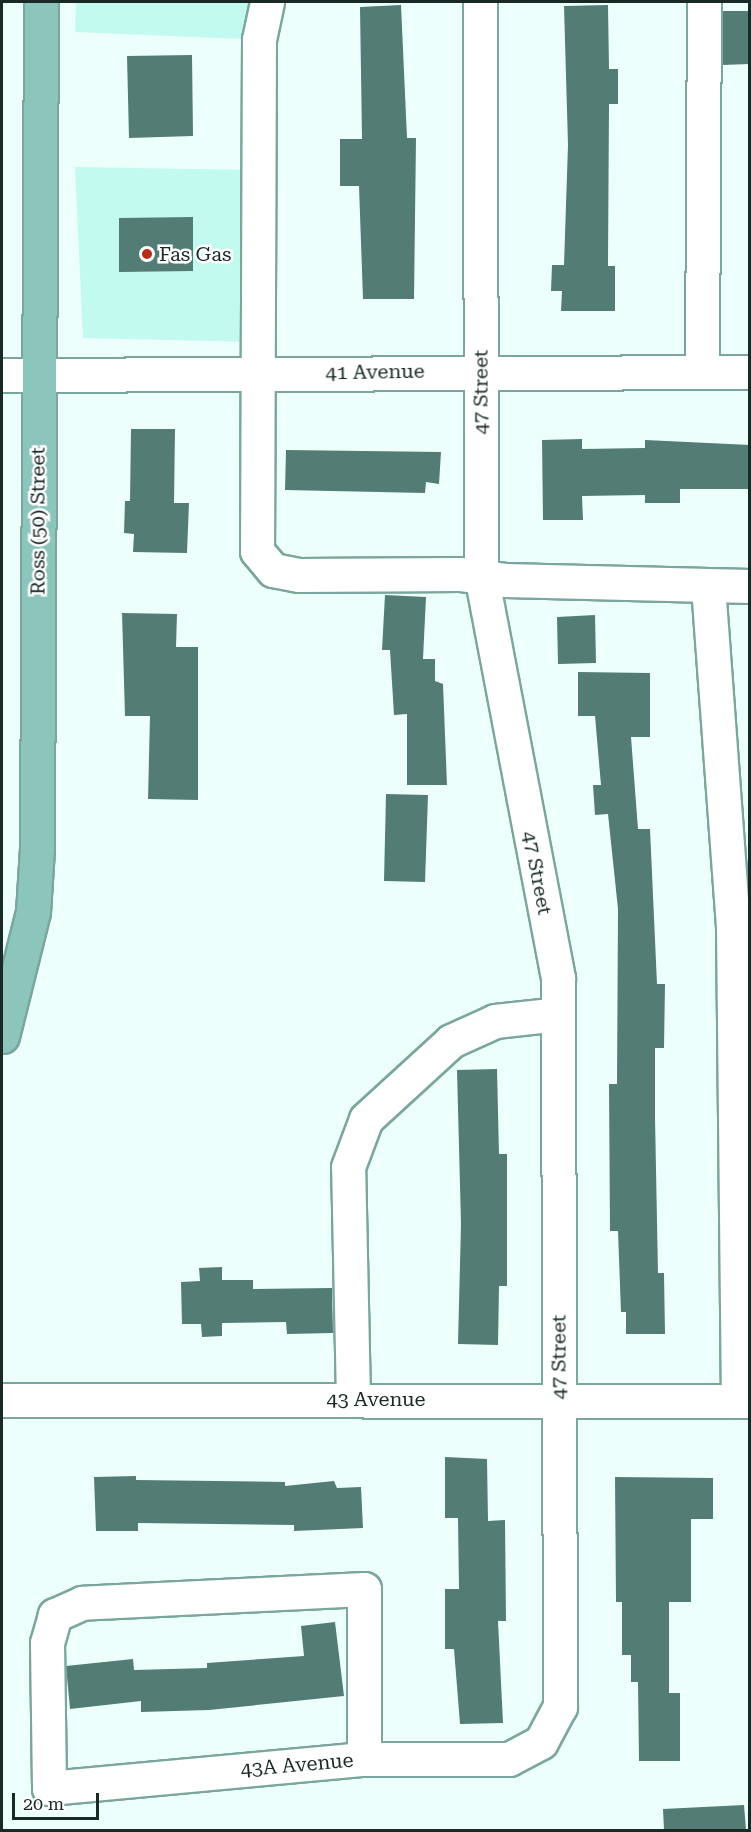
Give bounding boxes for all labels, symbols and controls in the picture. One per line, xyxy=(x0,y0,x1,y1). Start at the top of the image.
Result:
place label: Fas Gas xyxy=(159,242,232,266)
marker: Fas Gas xyxy=(140,247,154,261)
street label: 47 Street xyxy=(469,350,493,434)
street label: 41 Avenue xyxy=(325,359,425,385)
street label: Ross (50) Street xyxy=(26,447,50,595)
street label: 47 Street xyxy=(517,829,557,917)
street label: 47 Street xyxy=(547,1315,571,1399)
street label: 43 Avenue xyxy=(326,1387,426,1411)
street label: 43A Avenue xyxy=(240,1748,354,1782)
scale bar xyxy=(15,1781,102,1819)
text: 20 m xyxy=(23,1793,64,1814)

